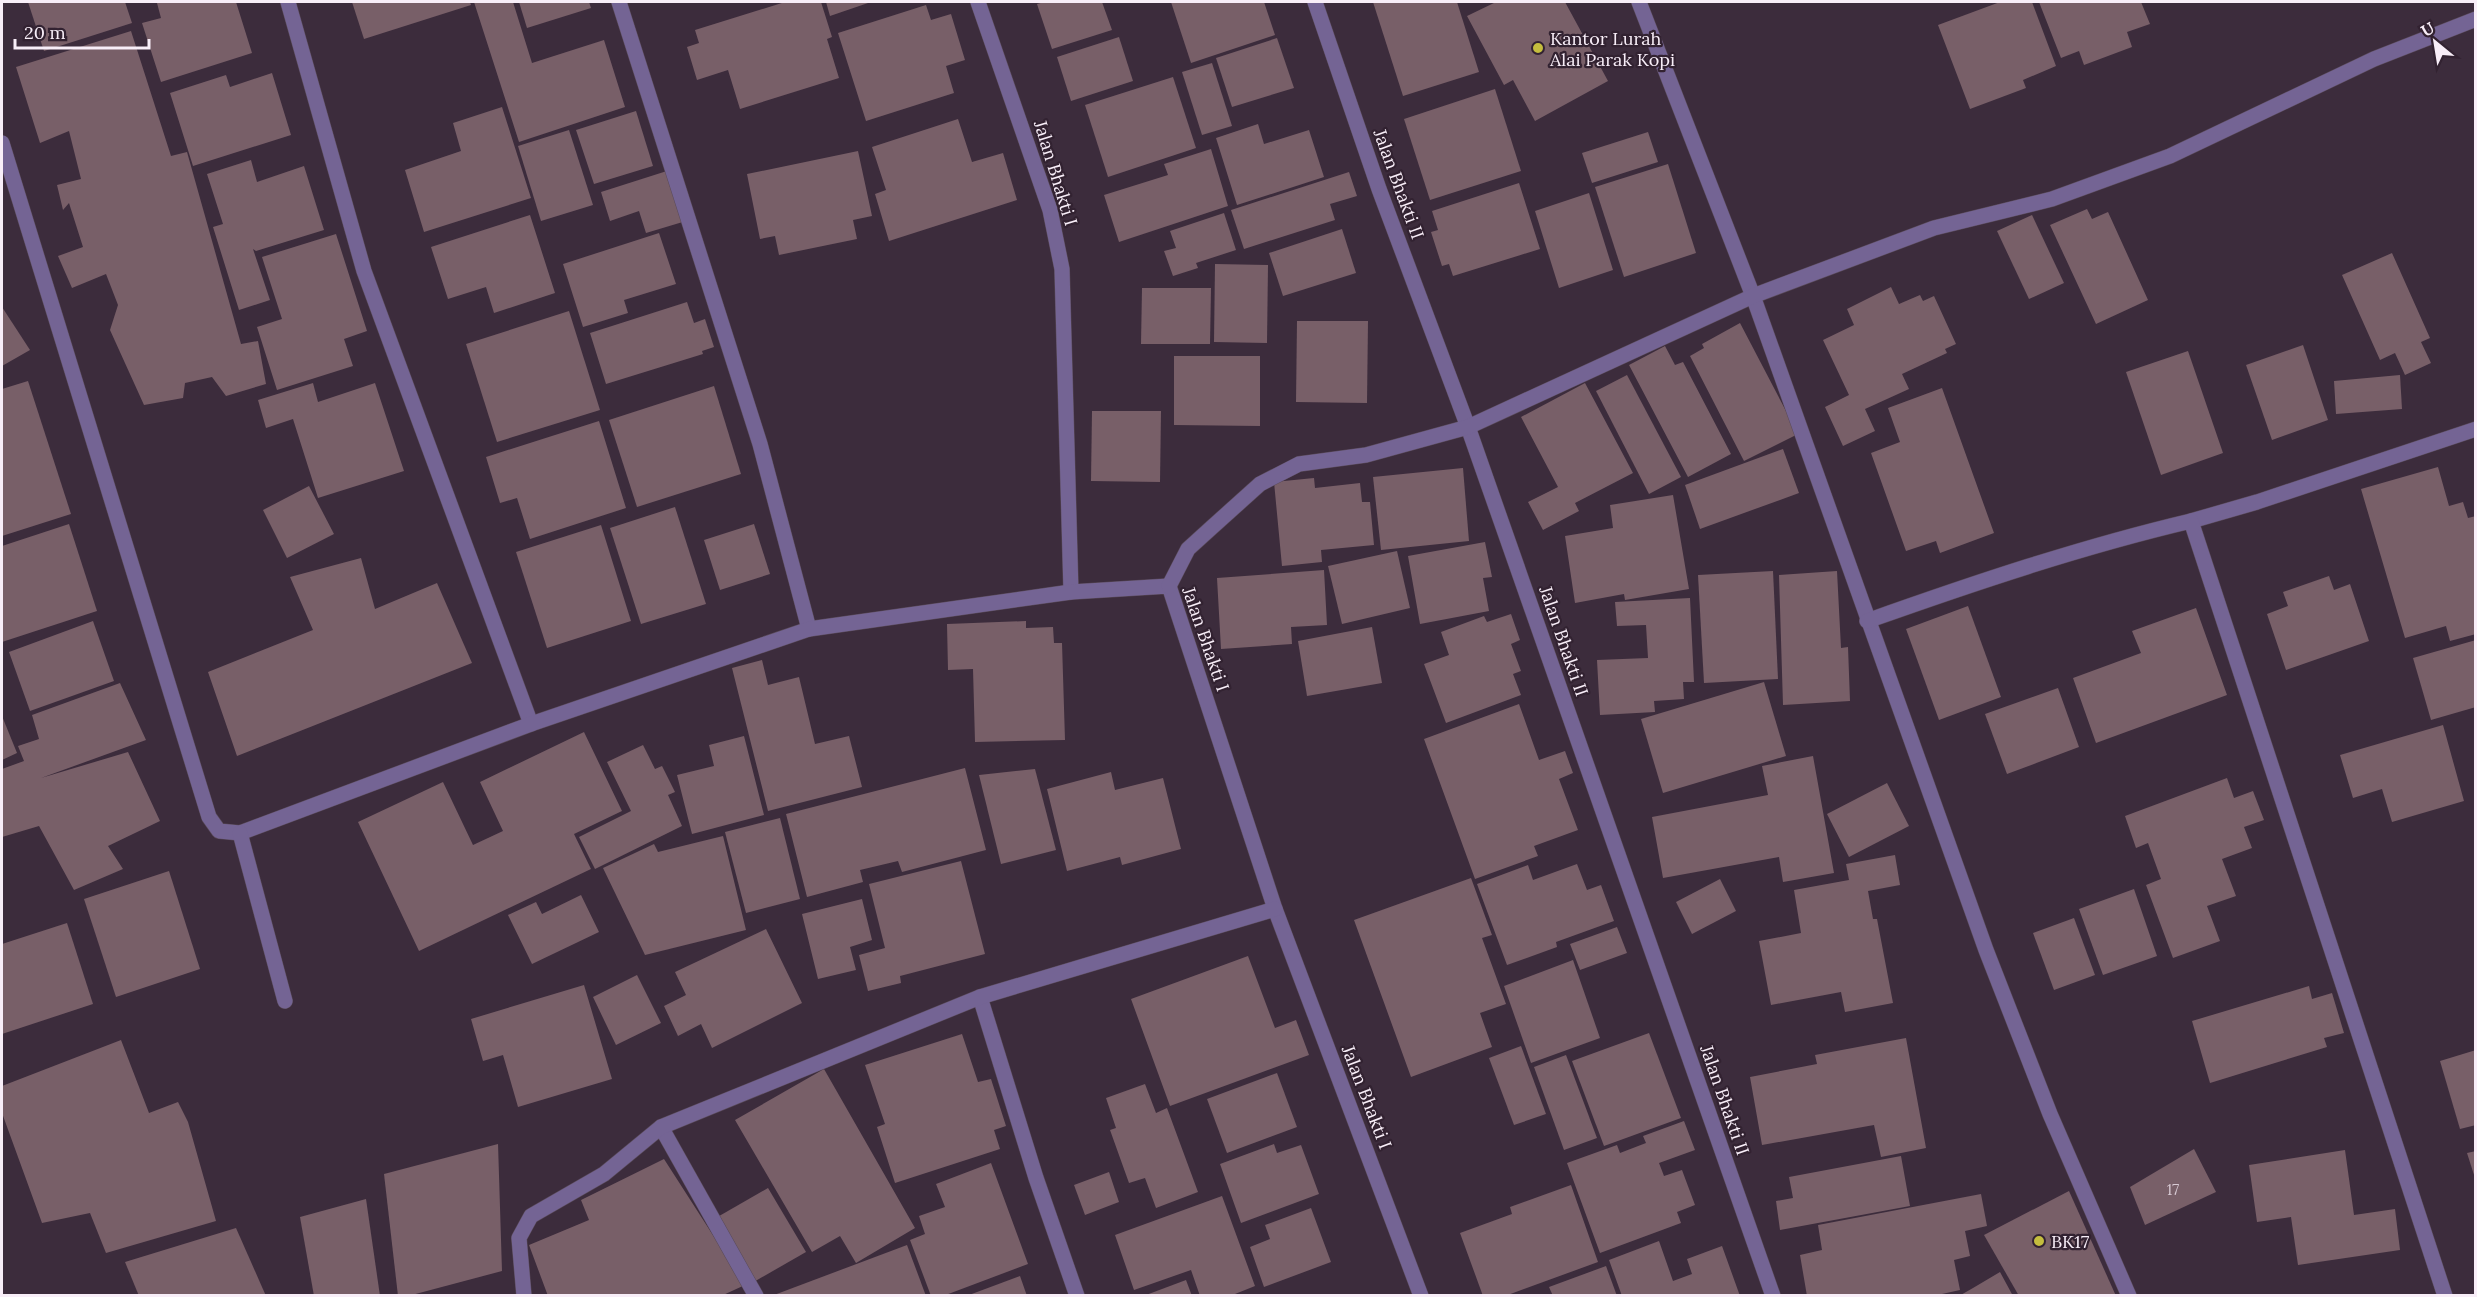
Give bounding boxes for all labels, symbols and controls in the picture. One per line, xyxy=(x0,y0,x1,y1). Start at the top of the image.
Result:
scale bar xyxy=(15,12,148,50)
north arrow xyxy=(2405,12,2465,72)
text: U xyxy=(2417,17,2438,41)
text: 20 m xyxy=(24,21,66,44)
place label: Kantor Lurah Alai Parak Kopi xyxy=(1549,27,1675,71)
marker: Kantor Lurah Alai Parak Kopi xyxy=(1531,41,1545,55)
street label: Jalan Bhakti I xyxy=(1029,116,1083,229)
street label: Jalan Bhakti II xyxy=(1368,125,1430,242)
street label: Jalan Bhakti II xyxy=(1534,582,1594,699)
street label: Jalan Bhakti I xyxy=(1177,583,1235,694)
street label: Jalan Bhakti I xyxy=(1336,1041,1397,1152)
street label: Jalan Bhakti II xyxy=(1695,1041,1755,1158)
house number: 17 xyxy=(2167,1180,2179,1199)
place label: BK17 xyxy=(2051,1230,2089,1253)
marker: BK17 xyxy=(2032,1234,2046,1248)

